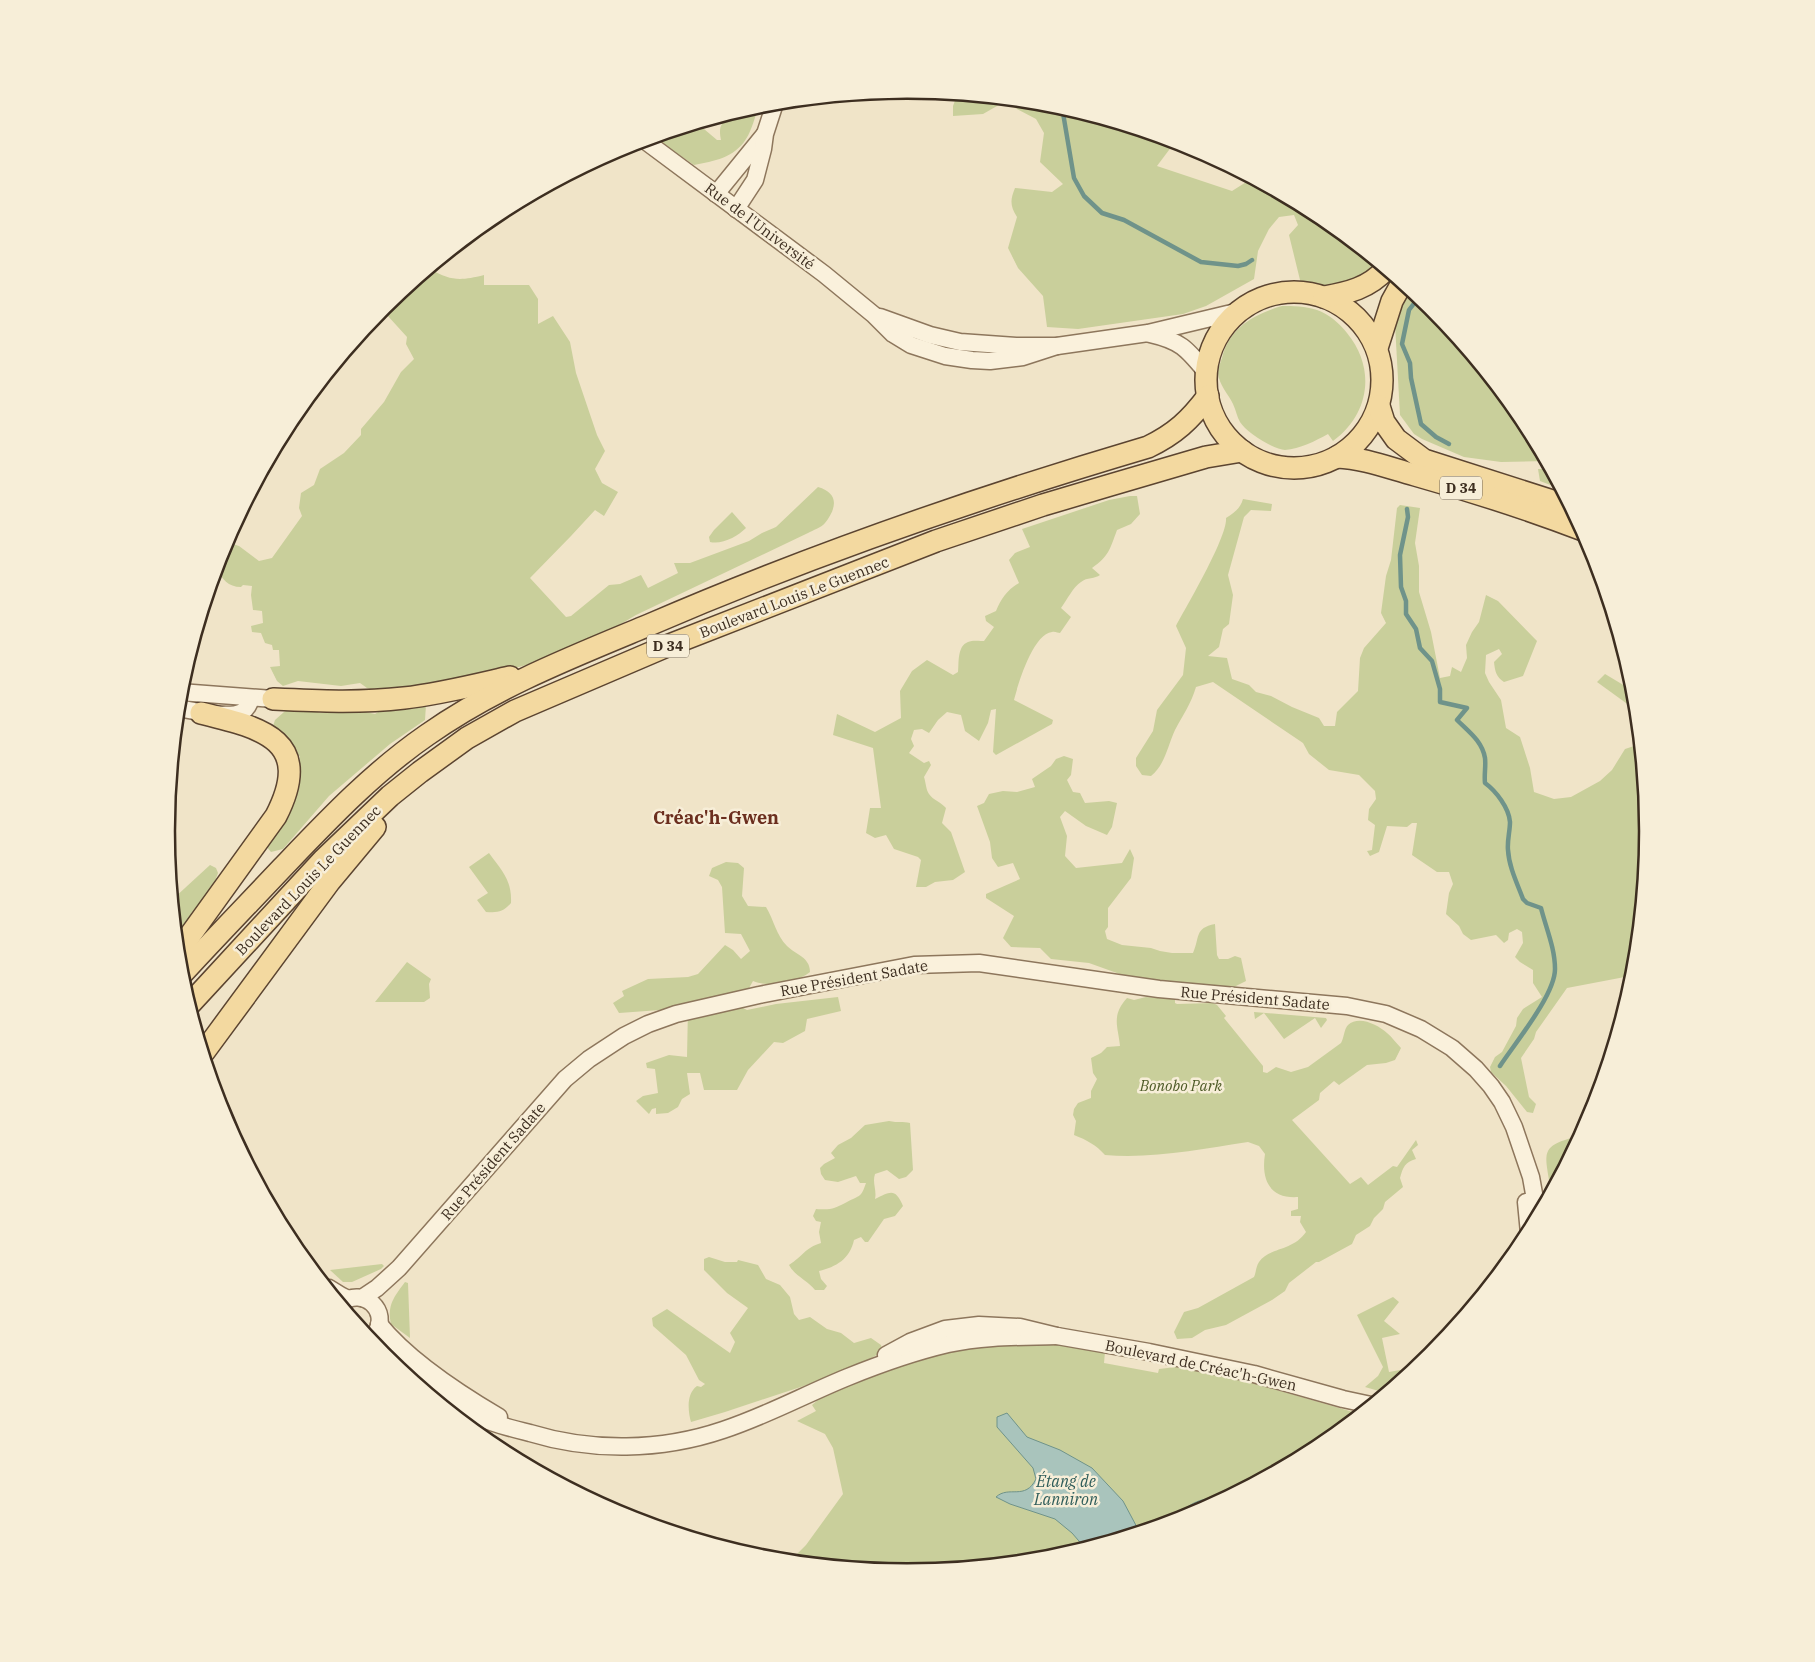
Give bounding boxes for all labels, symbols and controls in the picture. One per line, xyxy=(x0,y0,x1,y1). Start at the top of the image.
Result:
street label: Rue de l'Université xyxy=(701,178,819,274)
road number: D 34 xyxy=(1440,476,1482,499)
street label: Boulevard Louis Le Guennec xyxy=(697,552,892,642)
road number: D 34 xyxy=(647,634,689,658)
street label: Boulevard Louis Le Guennec xyxy=(231,801,385,959)
district label: Créac'h-Gwen xyxy=(653,806,779,829)
street label: Rue Président Sadate xyxy=(779,956,929,1000)
street label: Rue Président Sadate xyxy=(1180,982,1330,1014)
park label: Bonobo Park xyxy=(1139,1076,1222,1095)
street label: Rue Président Sadate xyxy=(437,1098,549,1224)
street label: Boulevard de Créac'h-Gwen xyxy=(1103,1335,1299,1395)
water label: Étang de Lanniron xyxy=(1033,1470,1098,1509)

